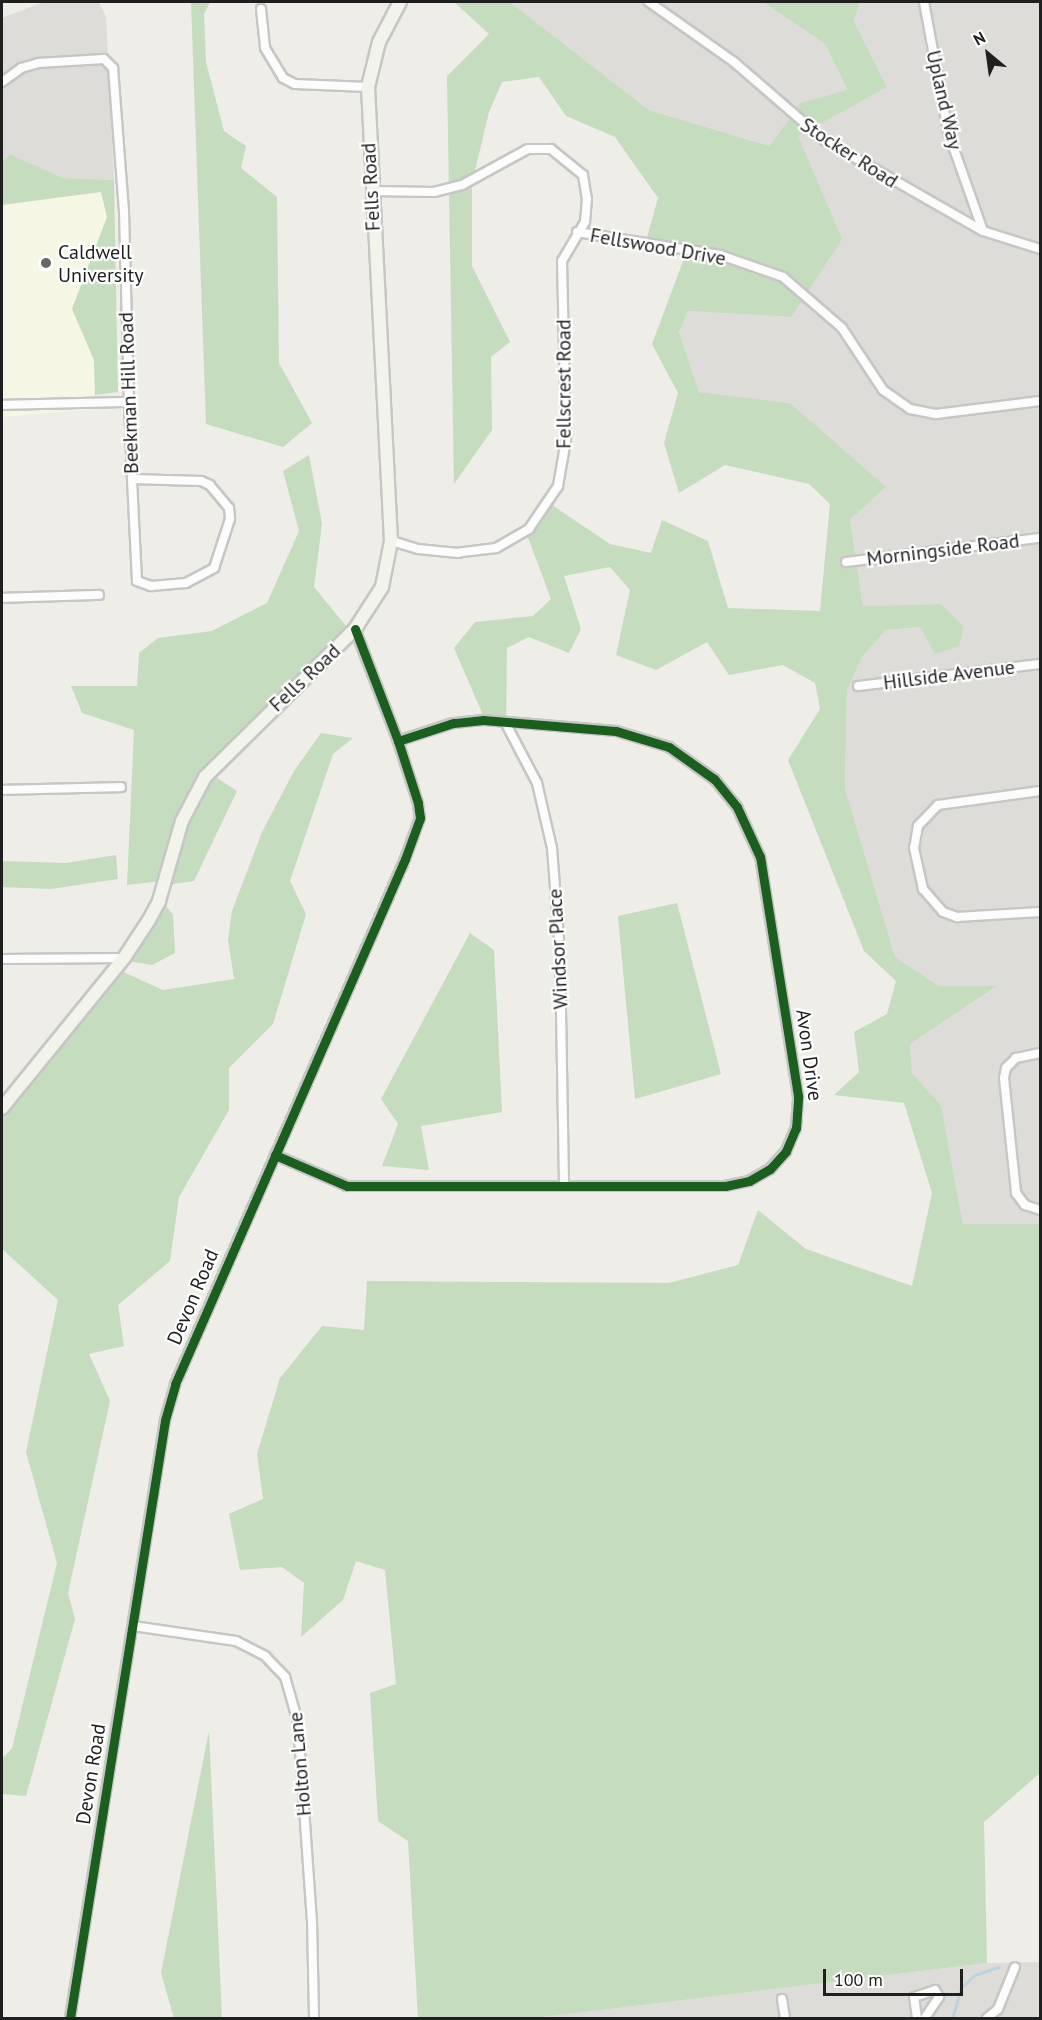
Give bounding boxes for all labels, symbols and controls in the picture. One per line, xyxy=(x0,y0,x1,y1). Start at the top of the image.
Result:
north arrow xyxy=(958,24,1018,84)
text: N xyxy=(970,27,989,50)
street label: Upland Way xyxy=(921,48,967,152)
street label: Stocker Road xyxy=(796,113,902,193)
street label: Fells Road xyxy=(357,142,385,232)
street label: Fellswood Drive xyxy=(588,223,728,271)
place label: Caldwell University xyxy=(58,240,144,287)
marker: Caldwell University xyxy=(39,256,53,270)
street label: Beekman Hill Road xyxy=(114,312,144,474)
street label: Fellscrest Road xyxy=(552,319,576,449)
street label: Morningside Road xyxy=(865,529,1021,571)
street label: Fells Road xyxy=(265,639,345,717)
street label: Hillside Avenue xyxy=(882,655,1016,695)
street label: Windsor Place xyxy=(543,888,573,1010)
street label: Avon Drive xyxy=(791,1008,827,1102)
street label: Devon Road xyxy=(162,1246,224,1348)
street label: Holton Lane xyxy=(283,1711,317,1817)
street label: Devon Road xyxy=(71,1722,111,1826)
scale bar xyxy=(826,1957,966,1995)
text: 100 m xyxy=(834,1968,883,1991)

